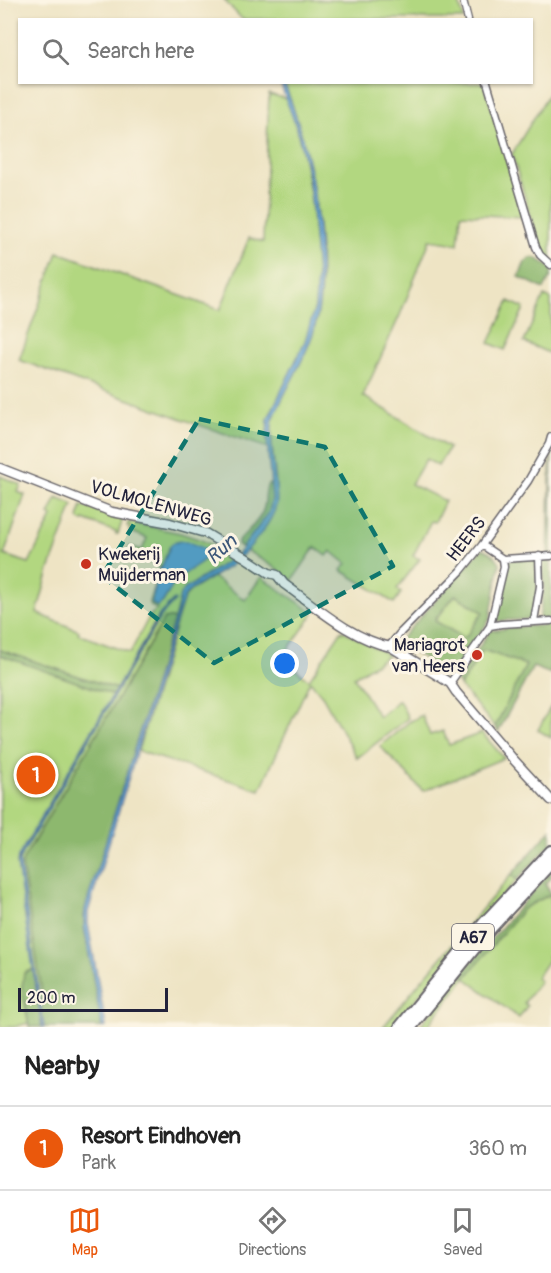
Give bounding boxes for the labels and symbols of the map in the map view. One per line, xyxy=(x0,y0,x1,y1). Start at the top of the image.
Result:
street label: VOLMOLENWEG xyxy=(87,475,214,532)
street label: HEERS xyxy=(442,512,491,566)
water label: Run xyxy=(201,528,243,570)
place label: Kwekerij Muijderman xyxy=(98,543,186,587)
marker: Kwekerij Muijderman xyxy=(79,557,93,571)
place label: Mariagrot van Heers xyxy=(391,634,466,678)
marker: Mariagrot van Heers xyxy=(470,648,484,662)
your location xyxy=(270,649,299,678)
pin: 1 xyxy=(16,752,56,798)
road number: A67 xyxy=(452,924,494,950)
scale bar xyxy=(18,985,168,1012)

